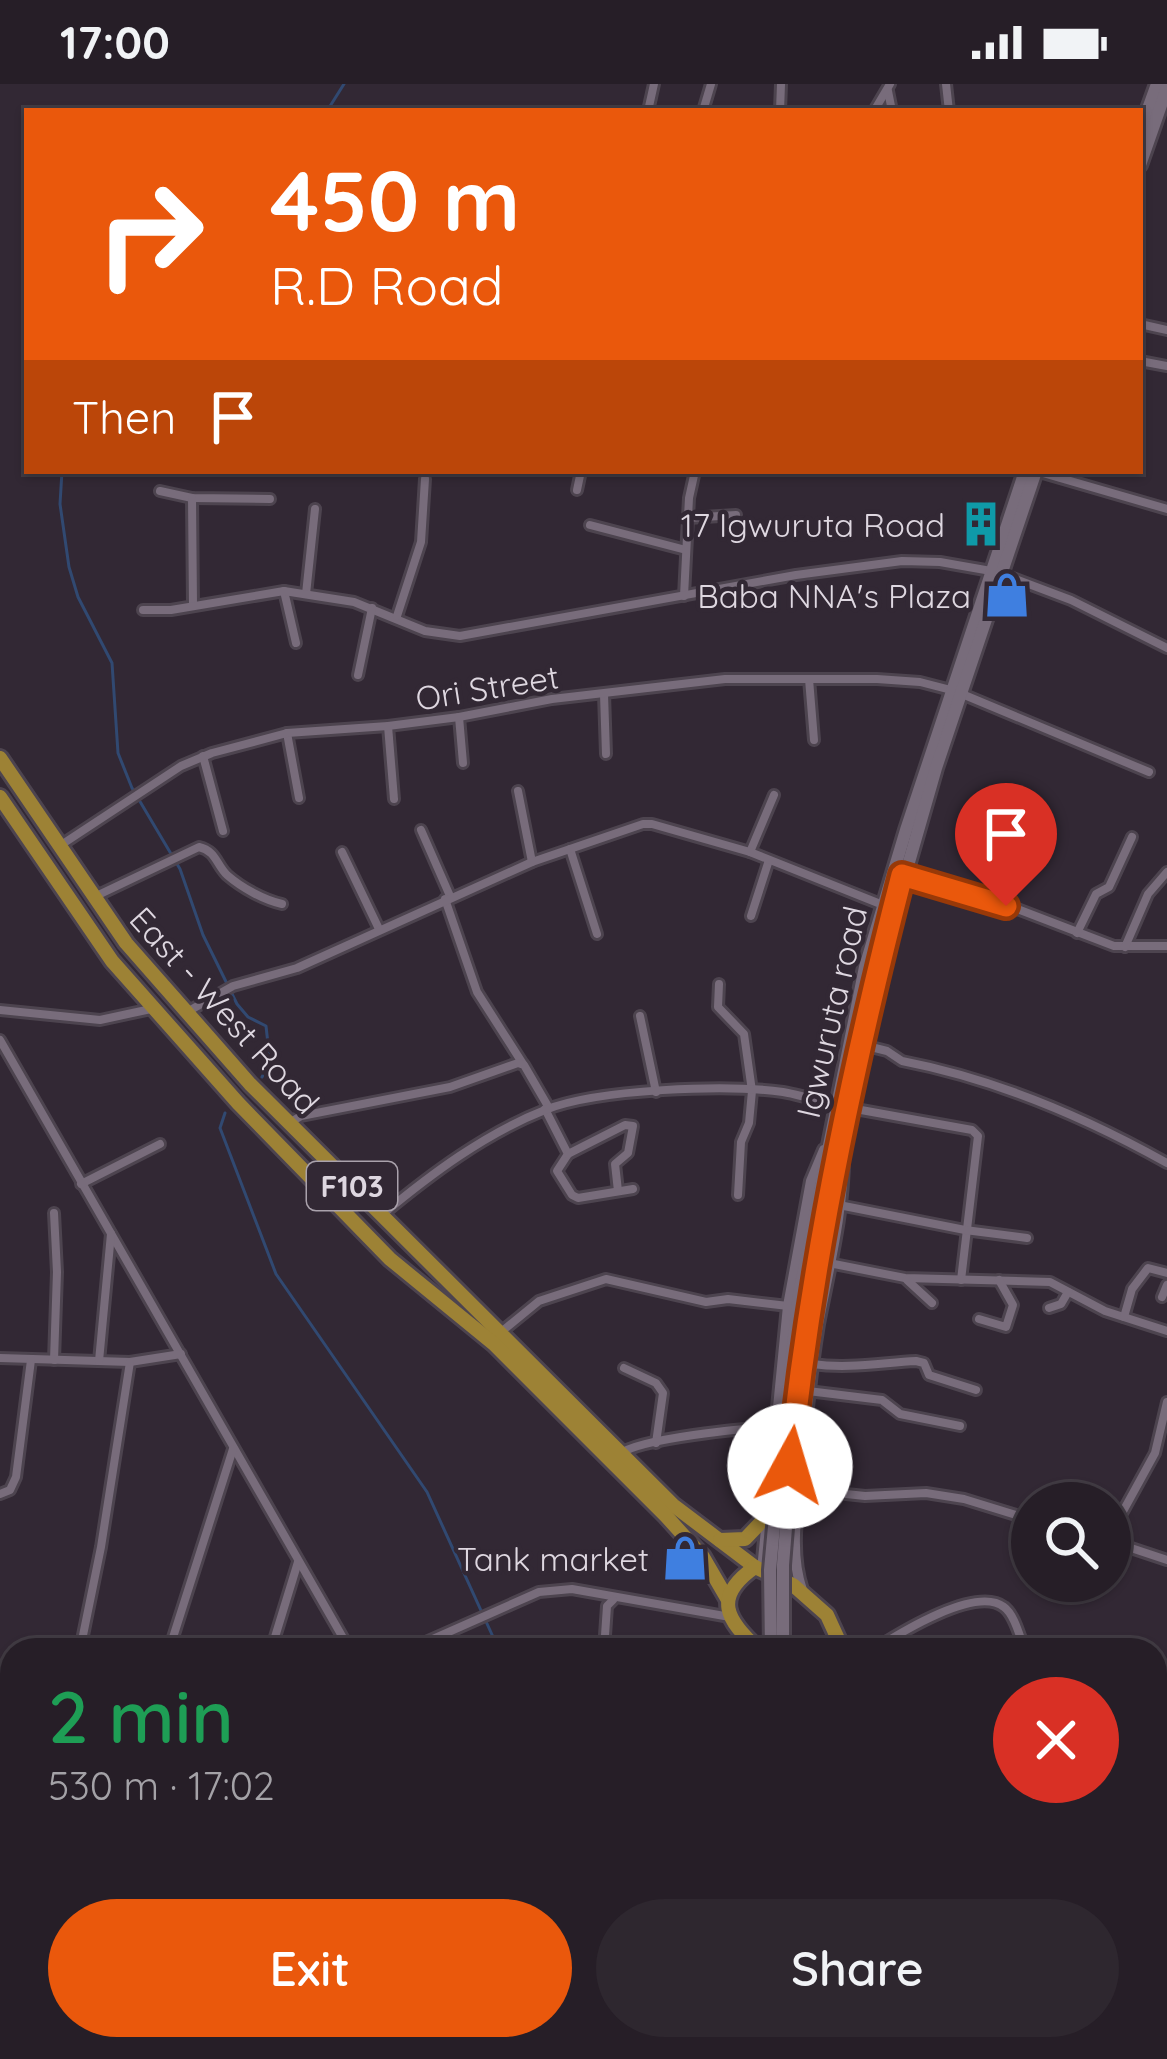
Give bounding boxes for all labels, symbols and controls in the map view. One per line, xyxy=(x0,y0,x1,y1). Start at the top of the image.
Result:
text: 17:00 xyxy=(60,14,170,70)
text: 450 m xyxy=(270,147,520,252)
icon: right xyxy=(72,156,228,312)
text: R.D Road xyxy=(270,251,504,319)
icon: arrive xyxy=(200,384,266,450)
text: Then xyxy=(72,389,176,445)
building icon: 17 Igwuruta Road xyxy=(956,499,1006,549)
place label: 17 Igwuruta Road xyxy=(681,504,945,545)
shop icon: Baba NNA's Plaza xyxy=(982,570,1032,620)
place label: Baba NNA's Plaza xyxy=(697,575,971,616)
street label: Ori Street xyxy=(413,655,561,719)
pin xyxy=(955,783,1057,906)
icon: arrive xyxy=(973,801,1039,867)
street label: East - West Road xyxy=(121,898,329,1122)
street label: Igwuruta road xyxy=(787,902,875,1122)
road number: F103 xyxy=(307,1162,397,1210)
position arrow xyxy=(727,1403,853,1529)
map controls xyxy=(1011,1482,1131,1602)
button: search xyxy=(1011,1482,1131,1602)
shop icon: Tank market xyxy=(660,1533,710,1583)
place label: Tank market xyxy=(457,1538,649,1579)
text: 2 min xyxy=(48,1671,234,1761)
button: close xyxy=(993,1677,1119,1803)
text: 530 m · 17:02 xyxy=(48,1761,275,1810)
button: Exit xyxy=(48,1899,572,2037)
button: Share xyxy=(596,1899,1119,2037)

